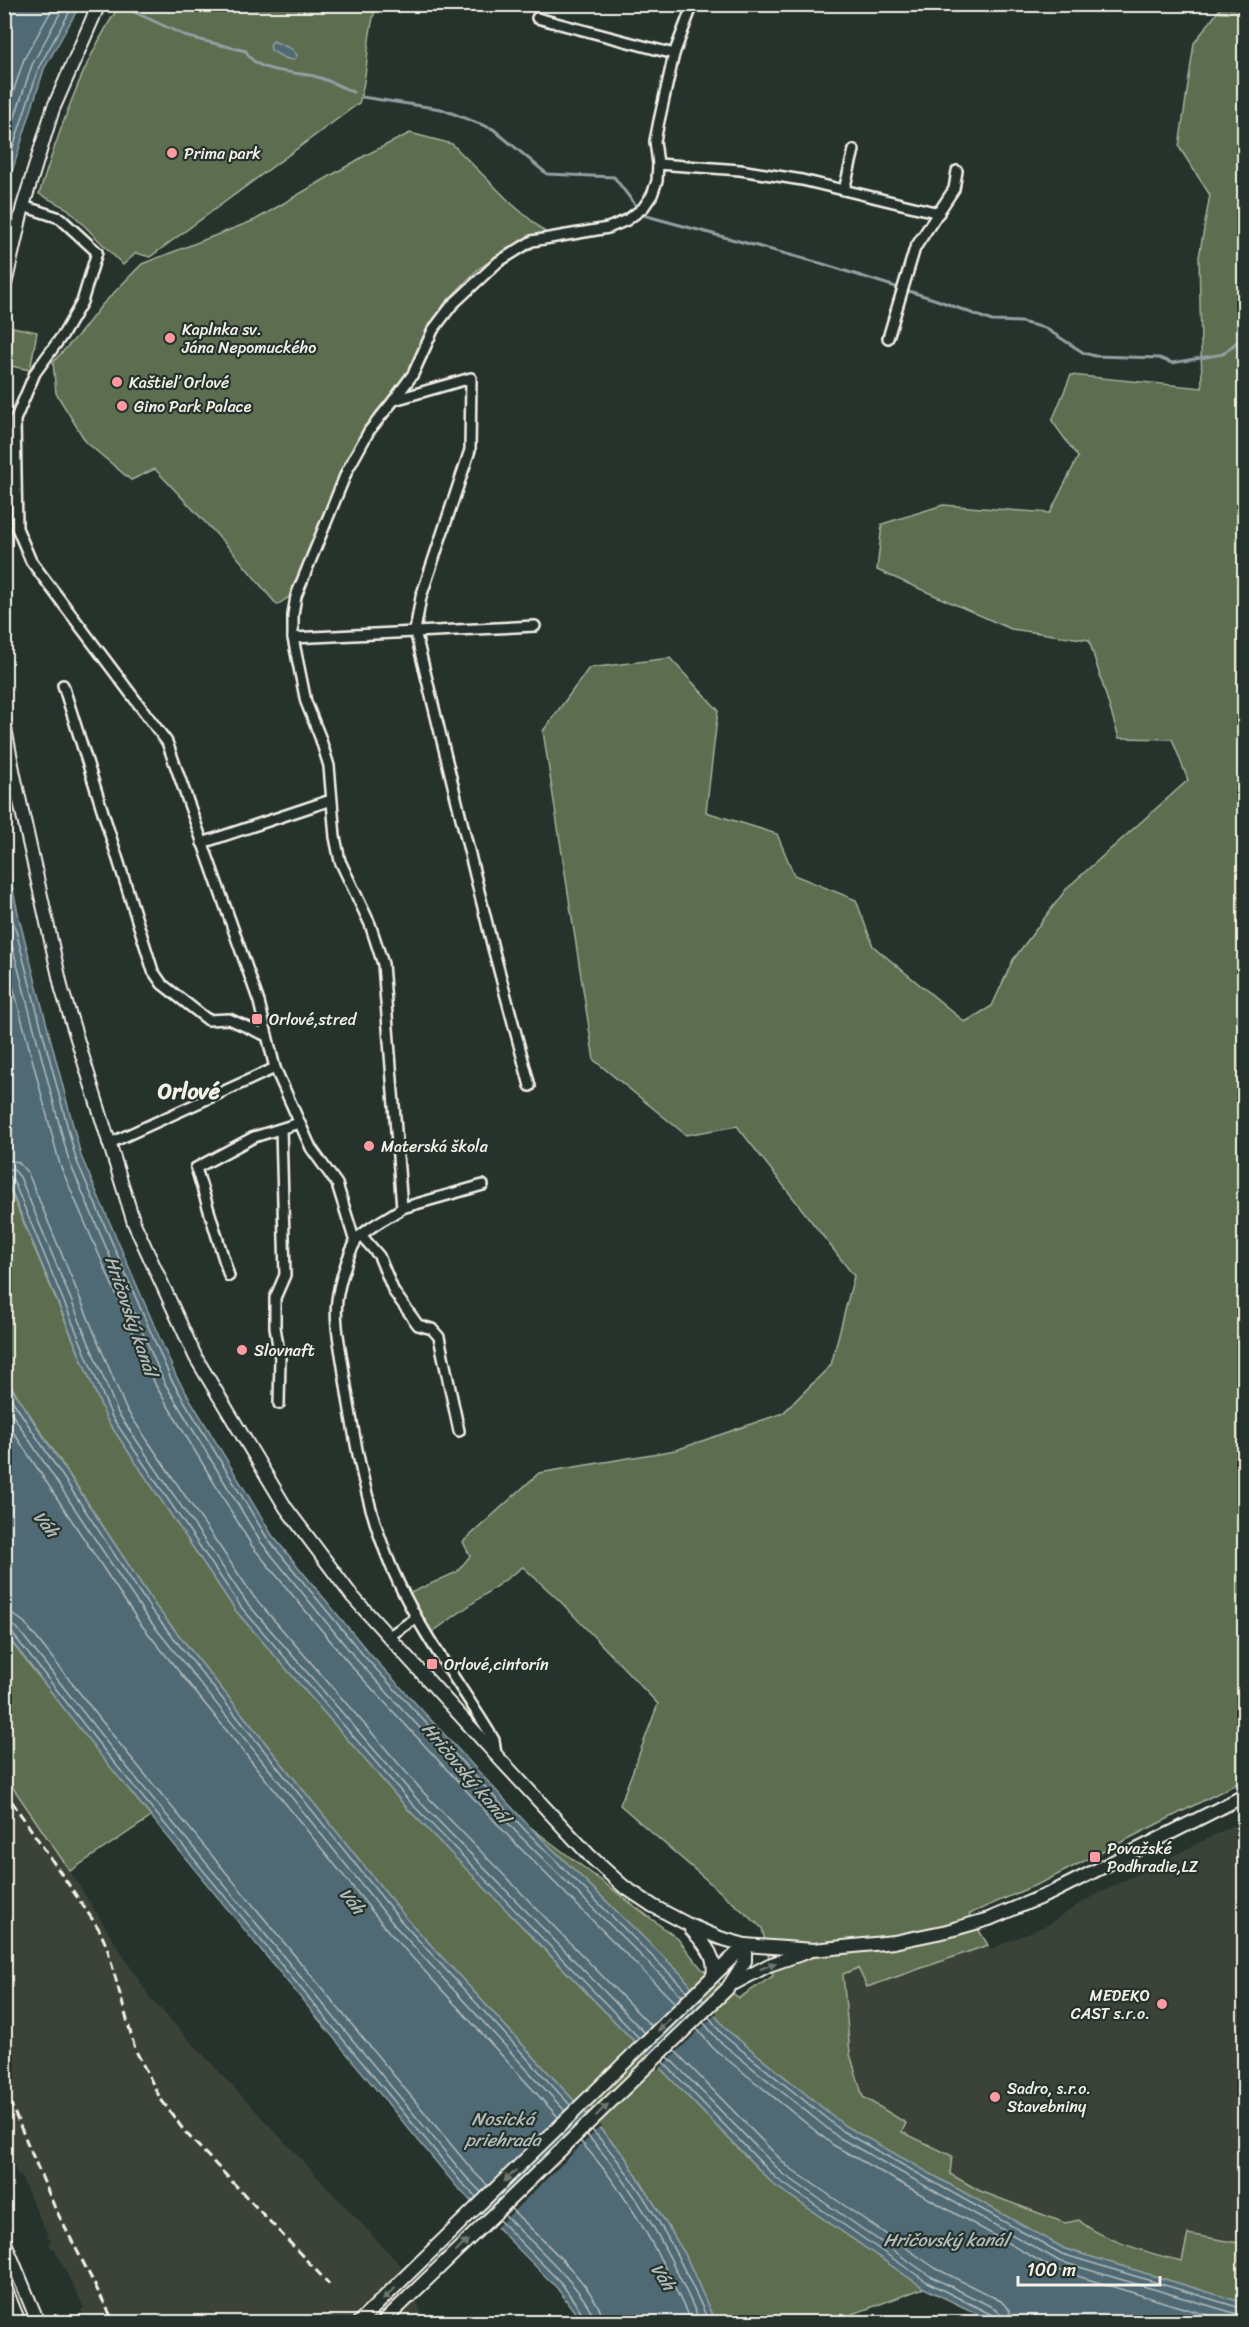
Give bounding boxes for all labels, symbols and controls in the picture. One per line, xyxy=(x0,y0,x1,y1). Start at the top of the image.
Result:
place label: Prima park xyxy=(184,139,261,168)
marker: Prima park xyxy=(165,146,179,160)
place label: Kaplnka sv. Jána Nepomuckého xyxy=(181,315,316,362)
marker: Kaplnka sv. Jána Nepomuckého xyxy=(163,331,177,345)
place label: Kaštieľ Orlové xyxy=(129,368,229,397)
marker: Kaštieľ Orlové xyxy=(110,375,124,389)
place label: Gino Park Palace xyxy=(134,392,252,421)
marker: Gino Park Palace xyxy=(115,399,129,413)
place label: Orlové,stred xyxy=(269,1005,358,1034)
marker: Orlové,stred xyxy=(250,1012,264,1026)
district label: Orlové xyxy=(158,1072,221,1111)
place label: Materská škola xyxy=(381,1132,489,1161)
marker: Materská škola xyxy=(362,1139,376,1153)
water label: Hričovský kanál xyxy=(96,1252,168,1384)
place label: Slovnaft xyxy=(254,1336,315,1365)
marker: Slovnaft xyxy=(235,1343,249,1357)
water label: Váh xyxy=(25,1503,68,1546)
place label: Orlové,cintorín xyxy=(444,1650,549,1679)
marker: Orlové,cintorín xyxy=(425,1657,439,1671)
water label: Hričovský kanál xyxy=(414,1715,521,1834)
place label: Považské Podhradie,LZ xyxy=(1107,1834,1199,1881)
marker: Považské Podhradie,LZ xyxy=(1088,1850,1102,1864)
water label: Váh xyxy=(331,1880,374,1923)
one-way arrow xyxy=(760,1961,778,1971)
place label: MEDEKO CAST s.r.o. xyxy=(1071,1981,1150,2028)
marker: MEDEKO CAST s.r.o. xyxy=(1155,1997,1169,2011)
one-way arrow xyxy=(657,2017,671,2031)
place label: Sadro, s.r.o. Stavebniny xyxy=(1007,2074,1091,2121)
marker: Sadro, s.r.o. Stavebniny xyxy=(988,2090,1002,2104)
water label: Nosická priehrada xyxy=(463,2103,543,2156)
one-way arrow xyxy=(594,2103,609,2117)
one-way arrow xyxy=(503,2168,517,2182)
water label: Hričovský kanál xyxy=(883,2224,1012,2256)
one-way arrow xyxy=(454,2239,468,2253)
scale bar xyxy=(1018,2249,1160,2287)
text: 100 m xyxy=(1027,2254,1076,2286)
water label: Váh xyxy=(642,2257,685,2299)
one-way arrow xyxy=(381,2287,396,2301)

